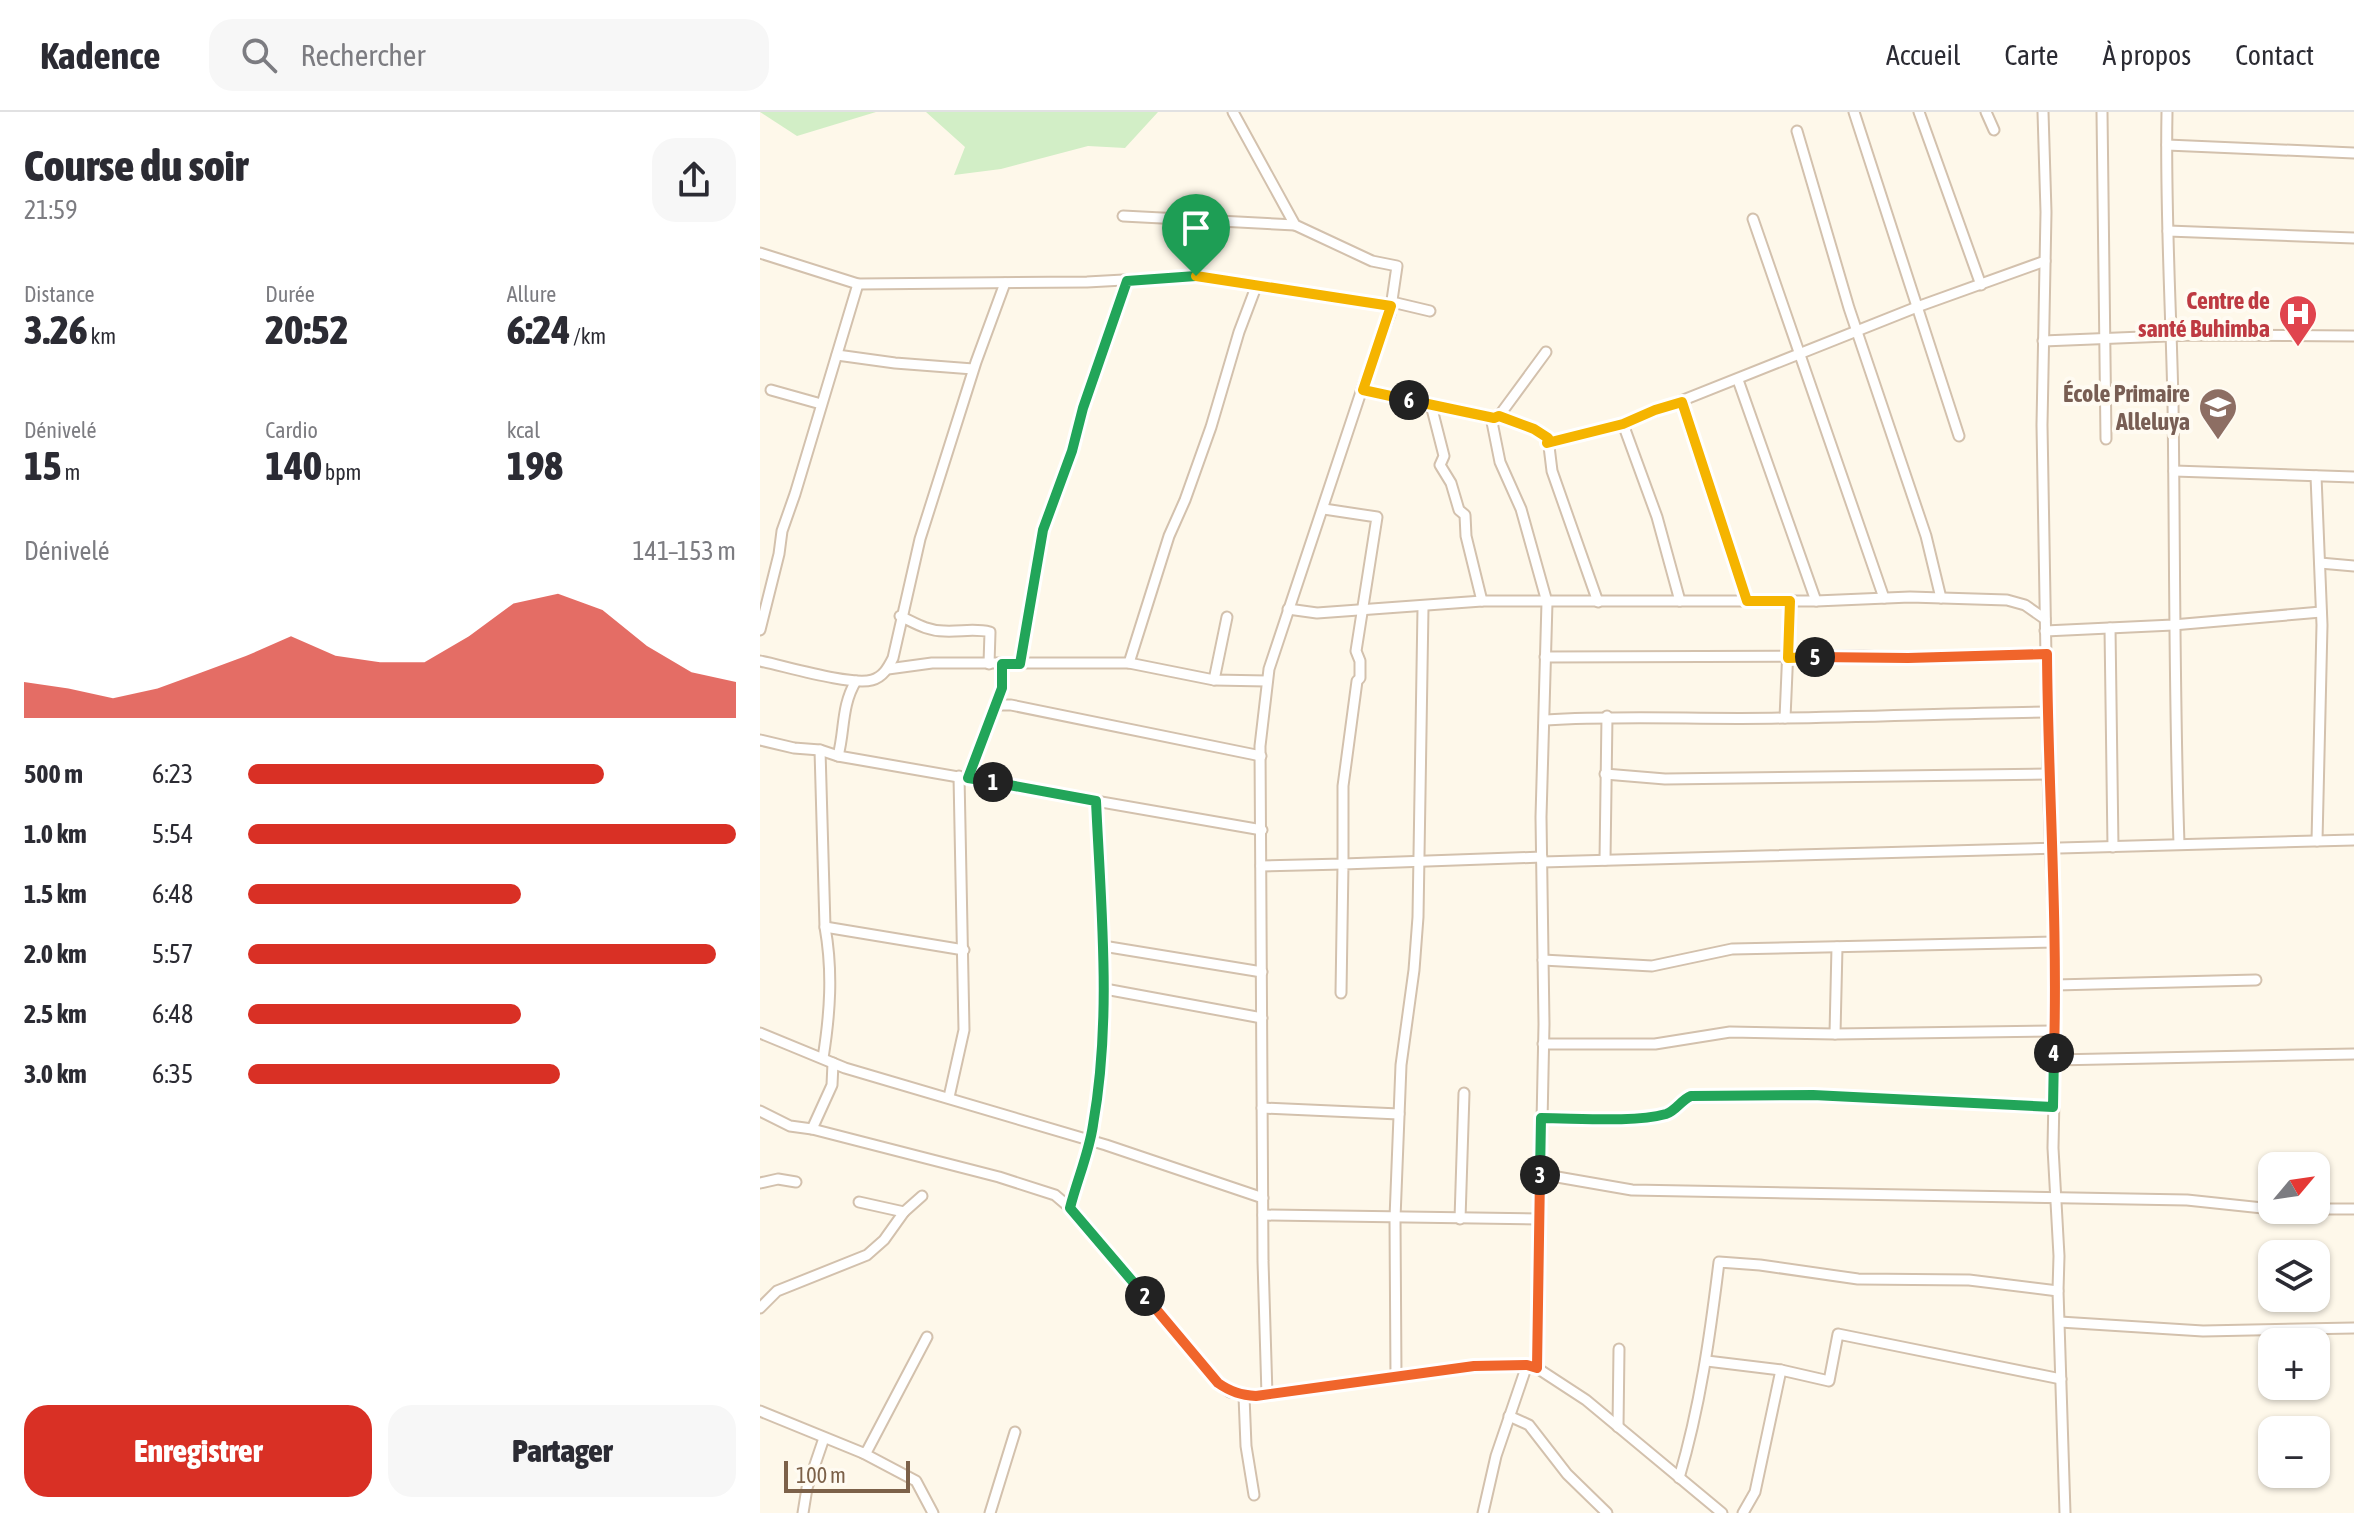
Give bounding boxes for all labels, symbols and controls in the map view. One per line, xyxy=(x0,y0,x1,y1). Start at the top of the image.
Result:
search box xyxy=(209,19,769,91)
icon: search xyxy=(237,33,281,77)
text: Kadence xyxy=(40,34,161,77)
text: Rechercher xyxy=(301,38,425,72)
text: Accueil xyxy=(1886,39,1960,71)
text: Carte xyxy=(2004,39,2059,71)
text: À propos xyxy=(2103,39,2191,71)
text: Contact xyxy=(2235,39,2314,71)
button: share xyxy=(652,138,736,222)
text: Course du soir xyxy=(24,140,248,190)
pin xyxy=(1162,194,1230,276)
text: 21:59 xyxy=(24,195,78,225)
icon: arrive xyxy=(1174,206,1218,250)
text: Distance xyxy=(24,281,95,307)
text: Durée xyxy=(265,281,315,307)
text: Allure xyxy=(507,281,556,307)
place label: Centre de santé Buhimba xyxy=(2138,287,2270,342)
hospital icon: Centre de santé Buhimba xyxy=(2277,293,2319,348)
text: 3.26 xyxy=(24,307,88,352)
text: 20:52 xyxy=(265,307,348,352)
text: 6:24 xyxy=(507,307,570,352)
text: km xyxy=(88,323,116,349)
text: /km xyxy=(570,323,606,349)
pin: 6 xyxy=(1389,380,1429,420)
place label: École Primaire Alleluya xyxy=(2063,380,2190,435)
school or university icon: École Primaire Alleluya xyxy=(2197,386,2239,441)
text: 6 xyxy=(1404,387,1414,413)
text: Dénivelé xyxy=(24,417,96,443)
text: Cardio xyxy=(265,417,318,443)
text: kcal xyxy=(507,417,540,443)
text: 15 xyxy=(24,443,62,488)
text: 140 xyxy=(265,443,322,488)
text: 198 xyxy=(507,443,563,488)
text: m xyxy=(62,459,80,485)
text: bpm xyxy=(322,459,361,485)
text: Dénivelé xyxy=(24,536,110,566)
text: 141–153 m xyxy=(633,536,736,566)
pin: 5 xyxy=(1795,637,1835,677)
text: 5 xyxy=(1810,644,1820,670)
text: 500 m xyxy=(24,759,83,789)
text: 6:23 xyxy=(152,759,193,789)
pin: 1 xyxy=(973,762,1013,802)
text: 1 xyxy=(988,769,998,795)
text: 1.0 km xyxy=(24,819,87,849)
text: 5:54 xyxy=(152,819,193,849)
text: 1.5 km xyxy=(24,879,87,909)
text: 6:48 xyxy=(152,879,193,909)
text: 2.0 km xyxy=(24,939,87,969)
text: 5:57 xyxy=(152,939,193,969)
text: 2.5 km xyxy=(24,999,87,1029)
text: 6:48 xyxy=(152,999,193,1029)
pin: 4 xyxy=(2034,1033,2074,1073)
text: 4 xyxy=(2049,1040,2059,1066)
text: 3.0 km xyxy=(24,1059,87,1089)
text: 6:35 xyxy=(152,1059,193,1089)
north arrow xyxy=(2258,1152,2330,1224)
map controls xyxy=(2258,1152,2330,1488)
pin: 3 xyxy=(1520,1155,1560,1195)
text: 3 xyxy=(1535,1162,1545,1188)
button: layers xyxy=(2258,1240,2330,1312)
pin: 2 xyxy=(1125,1276,1165,1316)
text: 2 xyxy=(1140,1283,1150,1309)
button: + xyxy=(2258,1328,2330,1400)
button: Enregistrer xyxy=(24,1405,372,1497)
button: Partager xyxy=(388,1405,736,1497)
button: − xyxy=(2258,1416,2330,1488)
scale bar xyxy=(784,1457,910,1493)
text: 100 m xyxy=(796,1462,846,1488)

